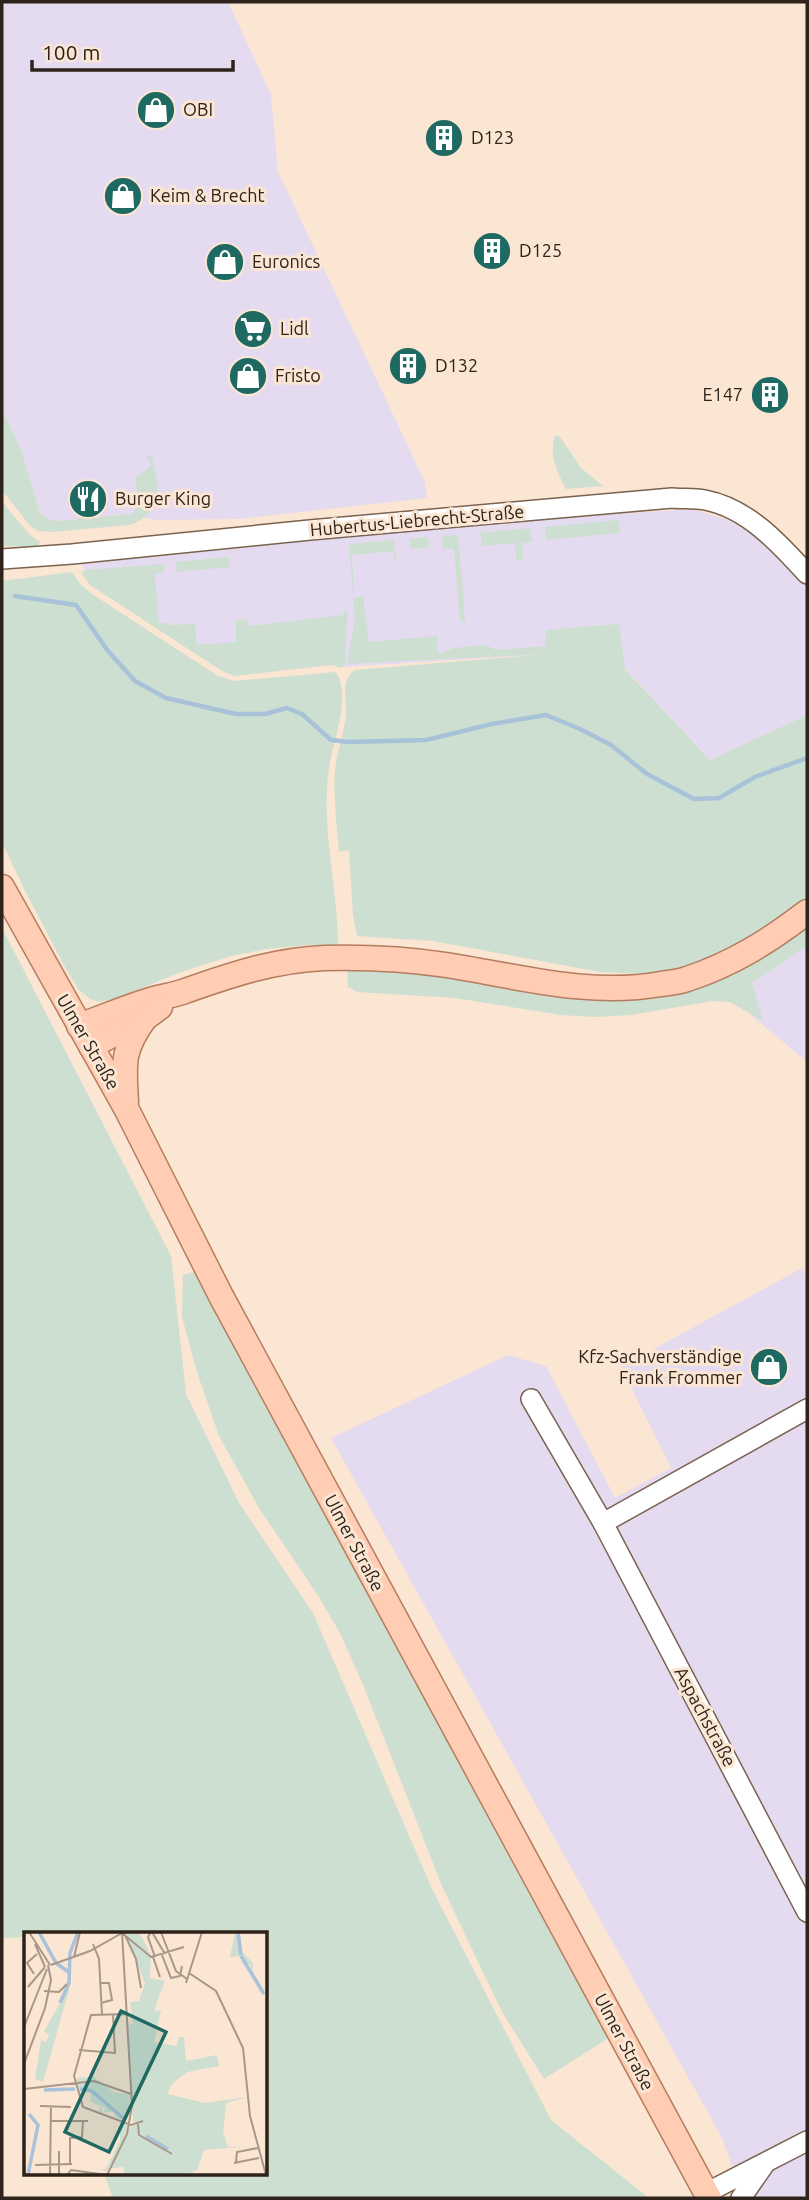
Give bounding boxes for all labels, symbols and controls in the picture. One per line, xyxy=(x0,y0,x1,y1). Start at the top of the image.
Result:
scale bar xyxy=(32,28,233,72)
text: 100 m xyxy=(42,40,100,64)
shop icon: OBI xyxy=(135,89,177,131)
place label: OBI xyxy=(183,99,213,119)
building icon: D123 xyxy=(423,117,465,159)
place label: D123 xyxy=(471,127,514,147)
shop icon: Keim & Brecht xyxy=(102,175,144,217)
place label: Keim & Brecht xyxy=(150,185,264,205)
building icon: D125 xyxy=(471,230,513,272)
place label: D125 xyxy=(519,240,562,260)
shop icon: Euronics xyxy=(204,241,246,283)
place label: Euronics xyxy=(252,251,321,271)
supermarket icon: Lidl xyxy=(232,308,274,350)
place label: Lidl xyxy=(280,318,309,338)
building icon: D132 xyxy=(387,345,429,387)
shop icon: Fristo xyxy=(227,355,269,397)
place label: D132 xyxy=(435,355,478,375)
place label: Fristo xyxy=(275,365,321,385)
building icon: E147 xyxy=(749,374,791,416)
place label: E147 xyxy=(702,384,743,404)
restaurant icon: Burger King xyxy=(67,478,109,520)
place label: Burger King xyxy=(115,488,211,508)
street label: Hubertus-Liebrecht-Straße xyxy=(309,501,525,539)
street label: Ulmer Straße xyxy=(54,990,124,1093)
place label: Kfz-Sachverständige Frank Frommer xyxy=(578,1346,742,1387)
shop icon: Kfz-Sachverständige Frank Frommer xyxy=(748,1346,790,1388)
street label: Ulmer Straße xyxy=(321,1491,389,1594)
street label: Aspachstraße xyxy=(671,1663,741,1770)
inset map xyxy=(24,1932,268,2176)
street label: Ulmer Straße xyxy=(591,1990,659,2093)

